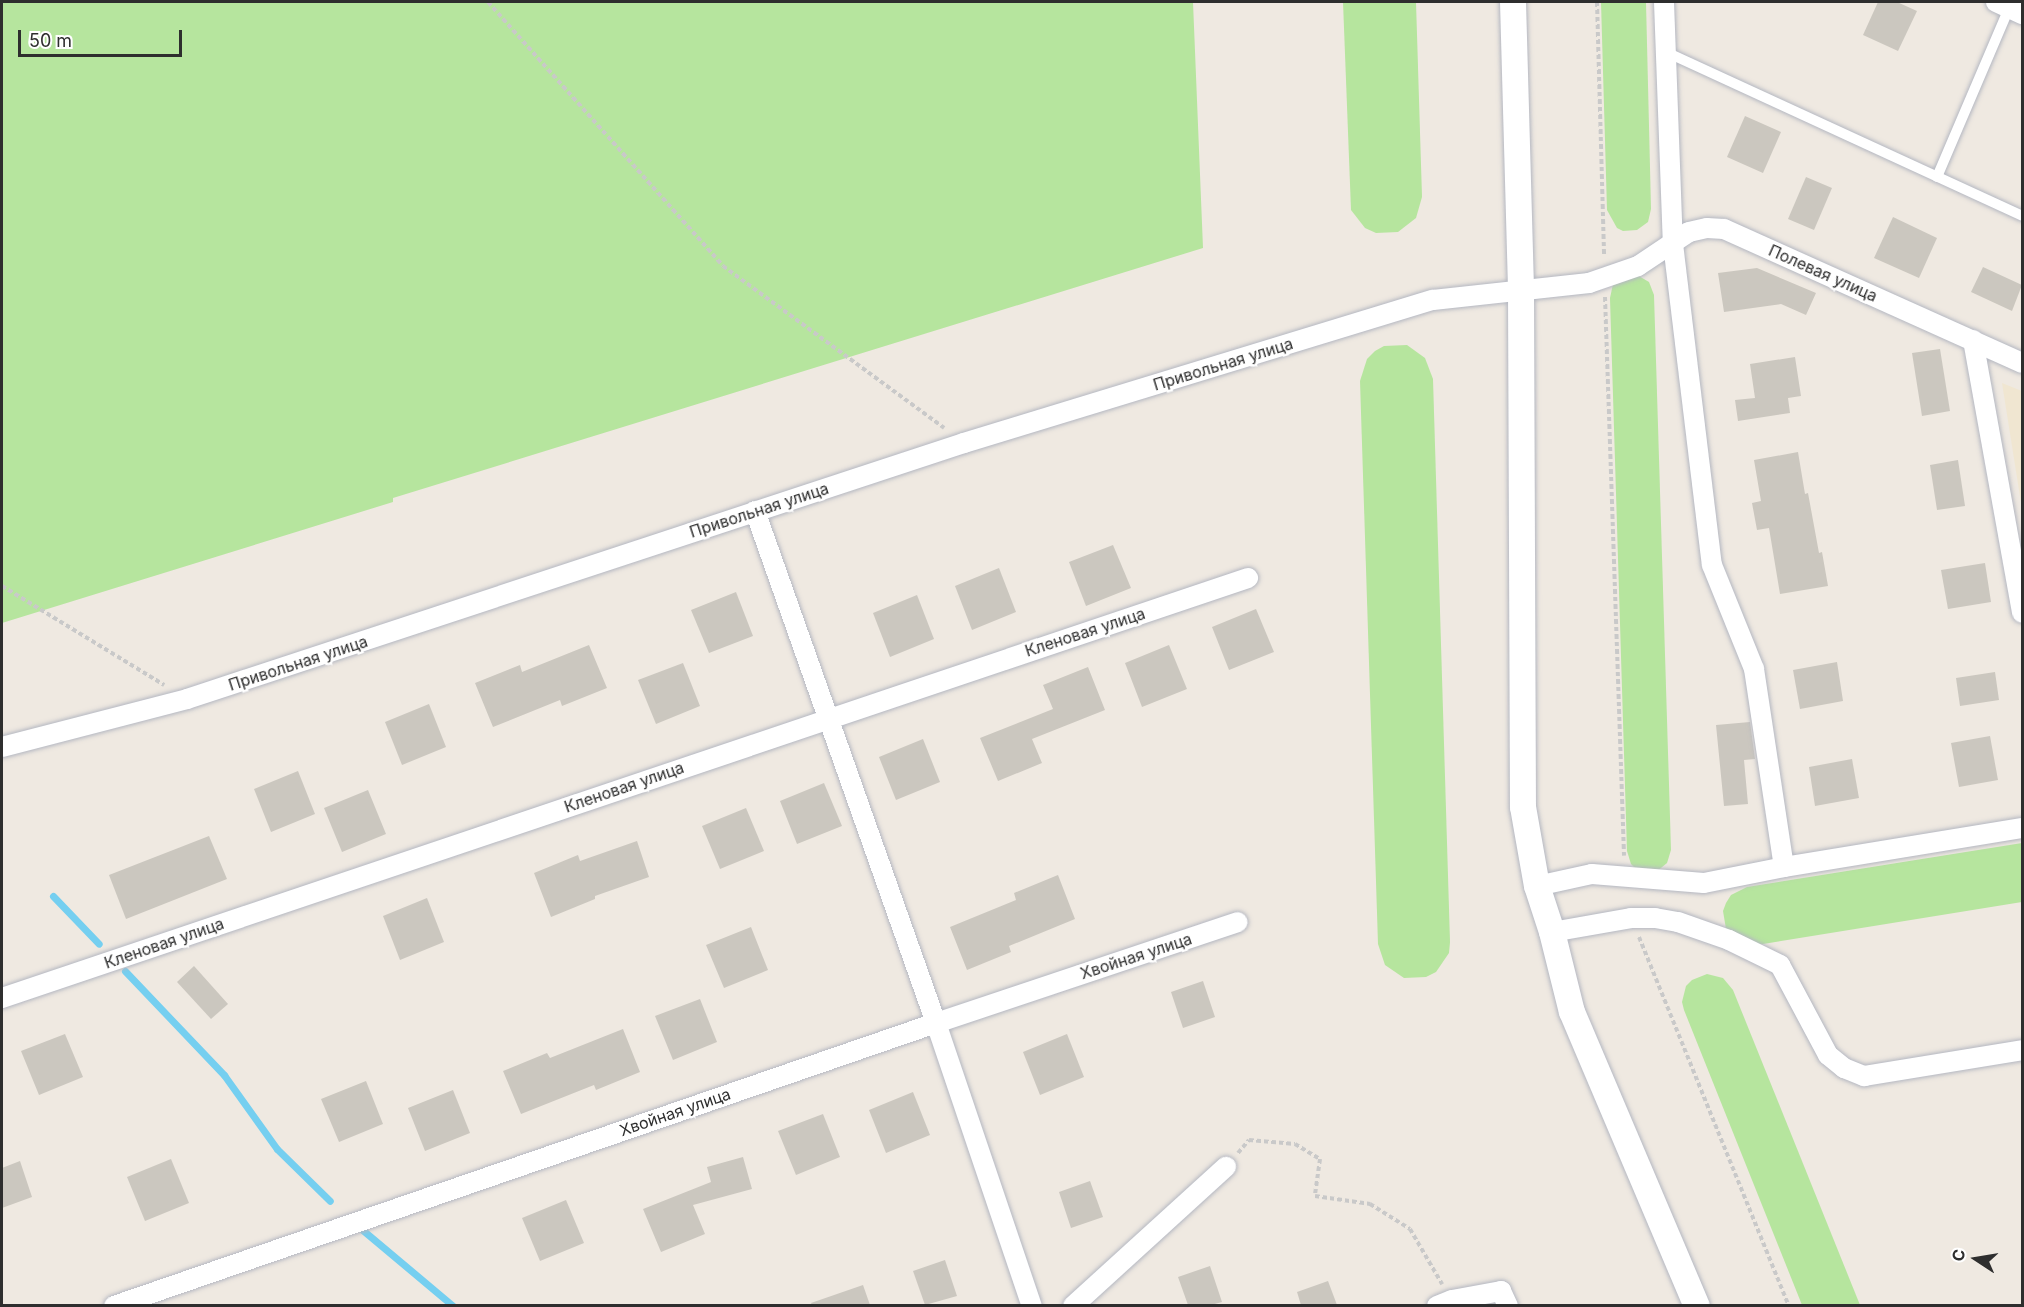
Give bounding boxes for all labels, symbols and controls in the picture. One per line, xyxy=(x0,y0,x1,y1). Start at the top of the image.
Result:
scale bar xyxy=(21,18,184,56)
text: 50 m xyxy=(29,30,72,51)
street label: Полевая улица xyxy=(1766,240,1880,306)
street label: Привольная улица xyxy=(1151,334,1295,394)
street label: Привольная улица xyxy=(687,478,831,542)
street label: Кленовая улица xyxy=(1022,604,1148,660)
street label: Привольная улица xyxy=(226,631,370,695)
street label: Кленовая улица xyxy=(562,758,686,816)
street label: Кленовая улица xyxy=(102,914,226,972)
street label: Хвойная улица xyxy=(1078,929,1194,983)
street label: Хвойная улица xyxy=(617,1084,733,1140)
north arrow xyxy=(1946,1229,2006,1289)
text: С xyxy=(1947,1247,1969,1263)

